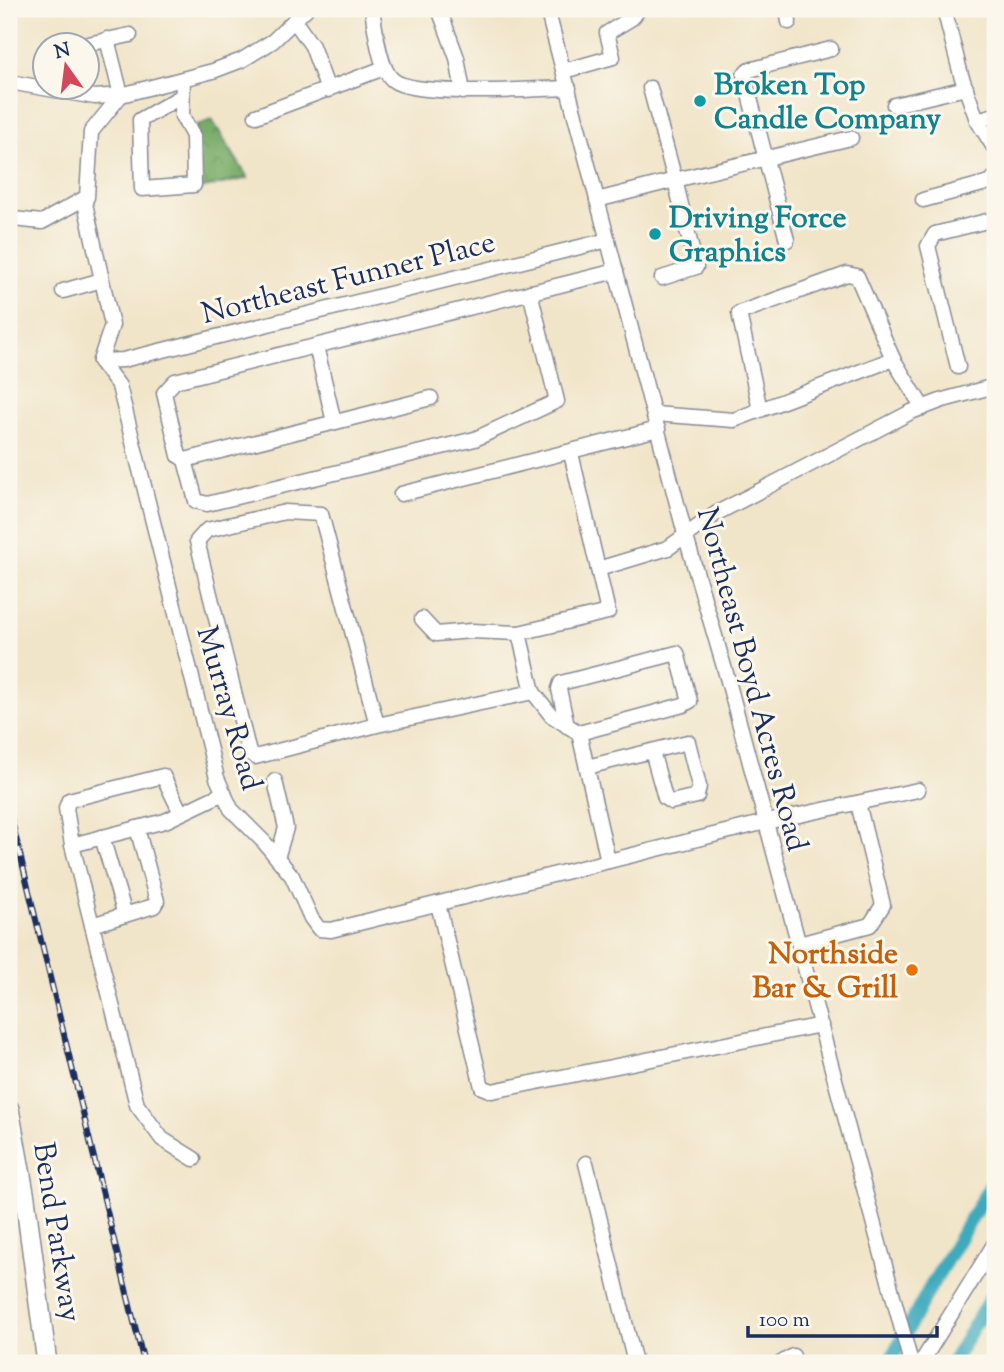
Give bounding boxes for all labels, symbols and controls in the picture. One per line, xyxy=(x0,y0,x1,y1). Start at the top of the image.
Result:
north arrow xyxy=(32,32,102,102)
text: N xyxy=(52,37,73,67)
place label: Broken Top Candle Company xyxy=(714,65,941,142)
marker: Broken Top Candle Company xyxy=(692,93,708,109)
place label: Driving Force Graphics xyxy=(669,198,846,275)
street label: Northeast Funner Place xyxy=(197,222,500,337)
marker: Driving Force Graphics xyxy=(647,226,663,242)
street label: Northeast Boyd Acres Road xyxy=(684,503,817,856)
street label: Murray Road xyxy=(184,621,272,796)
place label: Northside Bar & Grill xyxy=(752,934,899,1011)
marker: Northside Bar & Grill xyxy=(904,962,920,978)
street label: Bend Parkway xyxy=(20,1140,91,1325)
scale bar xyxy=(748,1295,937,1339)
text: 100 m xyxy=(759,1306,810,1336)

